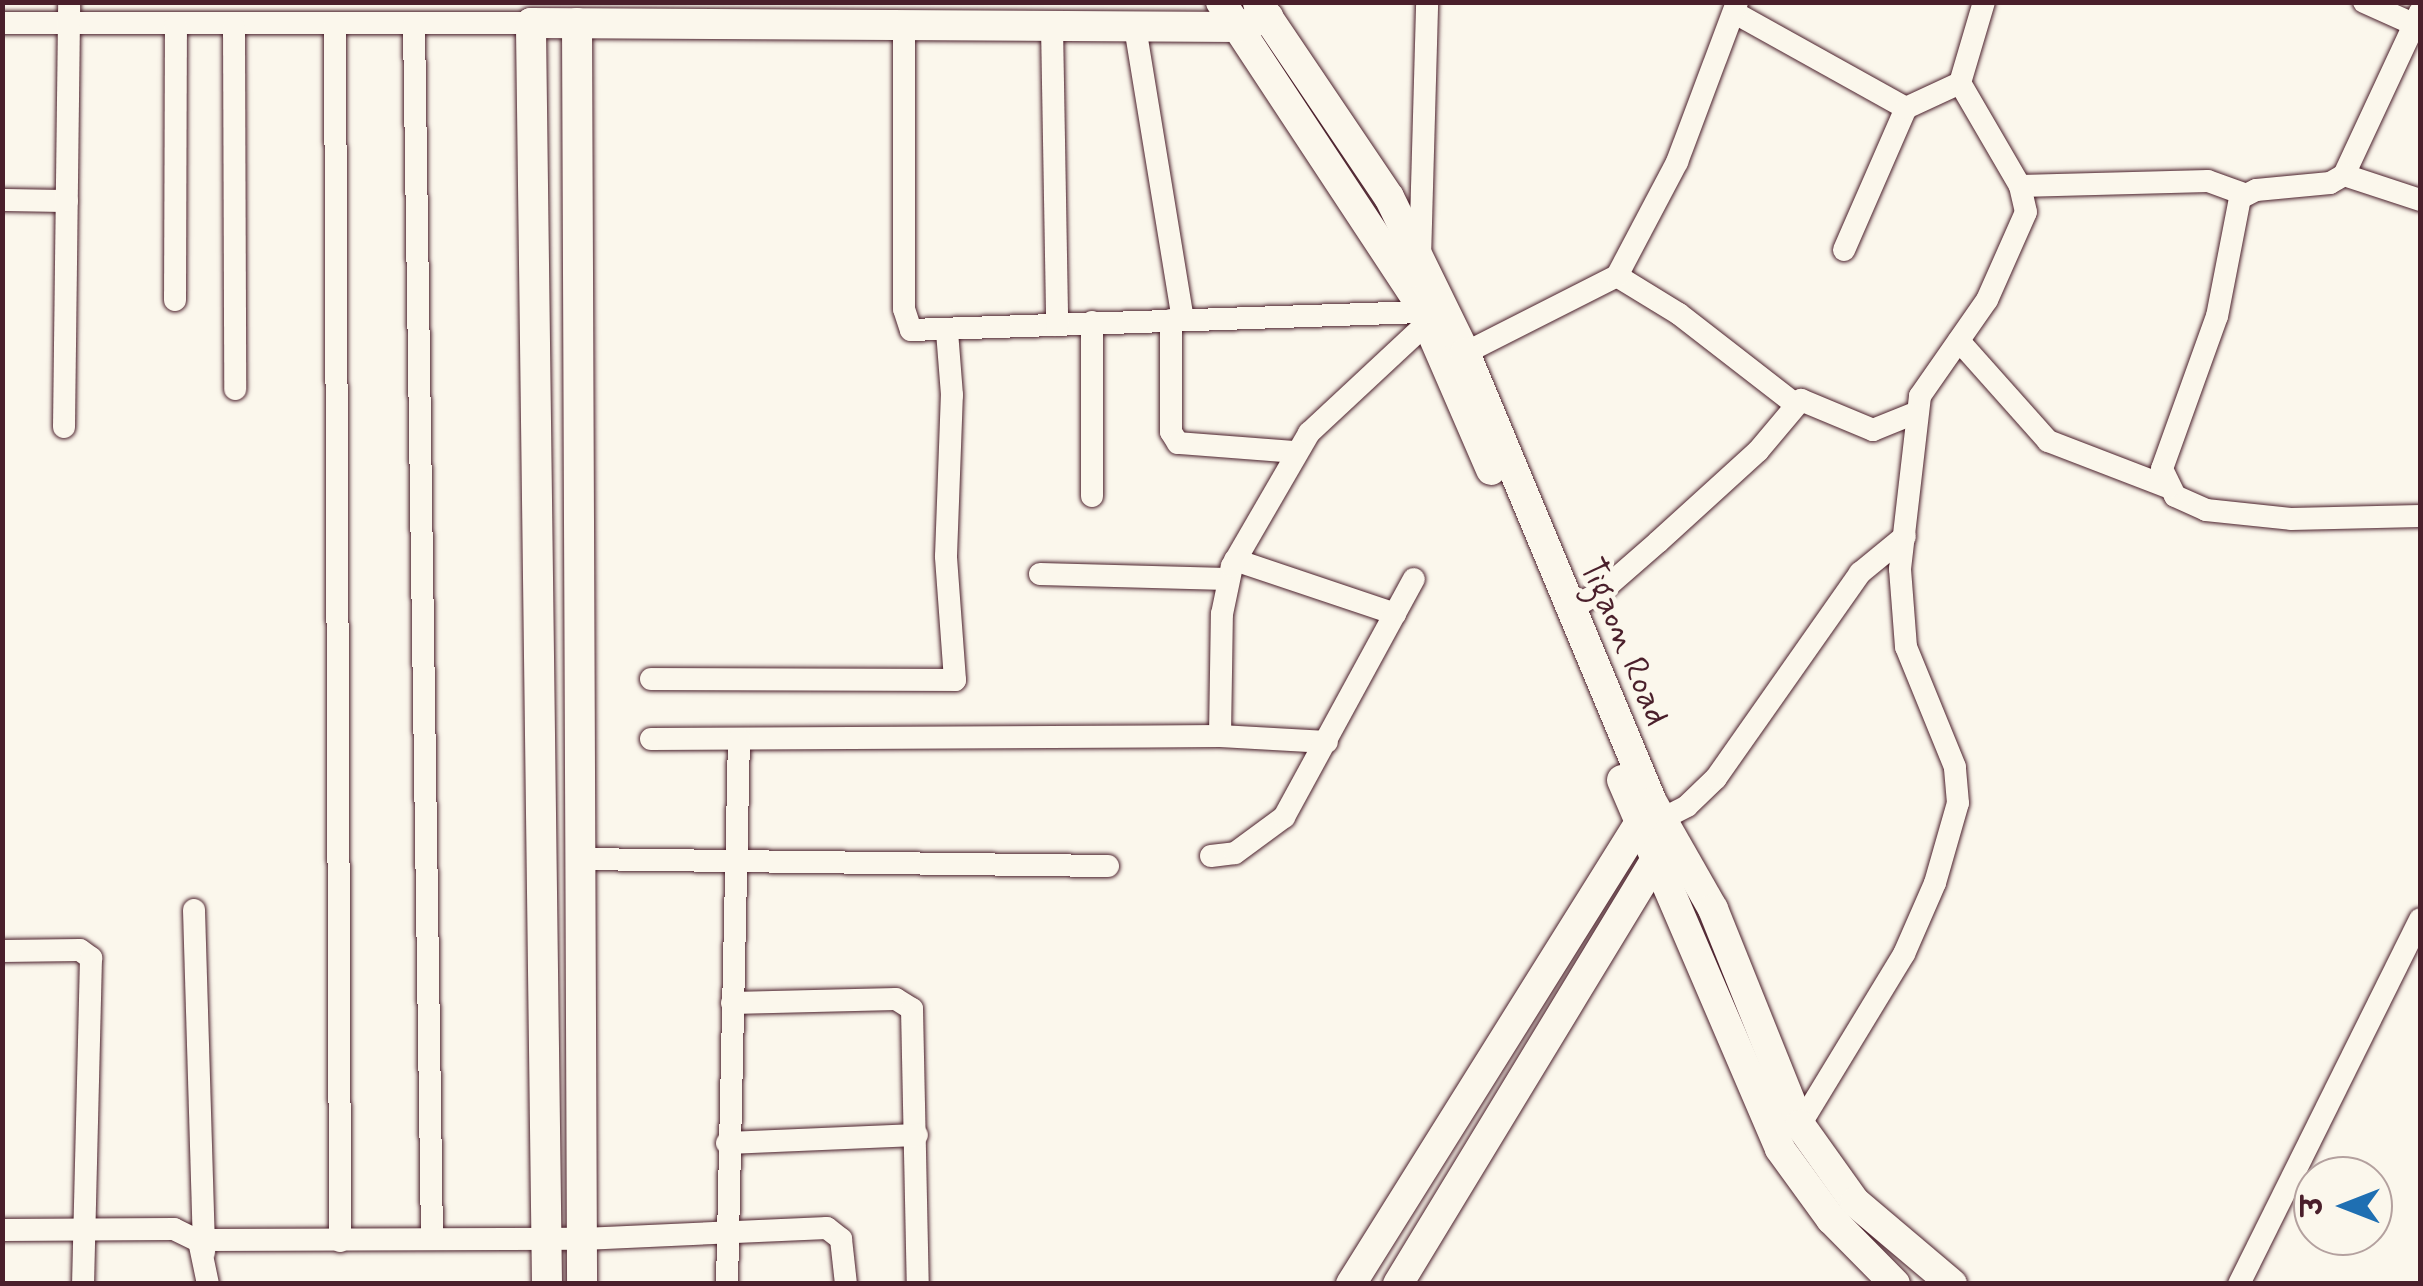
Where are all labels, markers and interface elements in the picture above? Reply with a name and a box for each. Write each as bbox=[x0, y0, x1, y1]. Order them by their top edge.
street label: Tigaon Road bbox=[1570, 552, 1678, 732]
north arrow bbox=[2293, 1156, 2393, 1256]
text: उ bbox=[2296, 1197, 2333, 1215]

